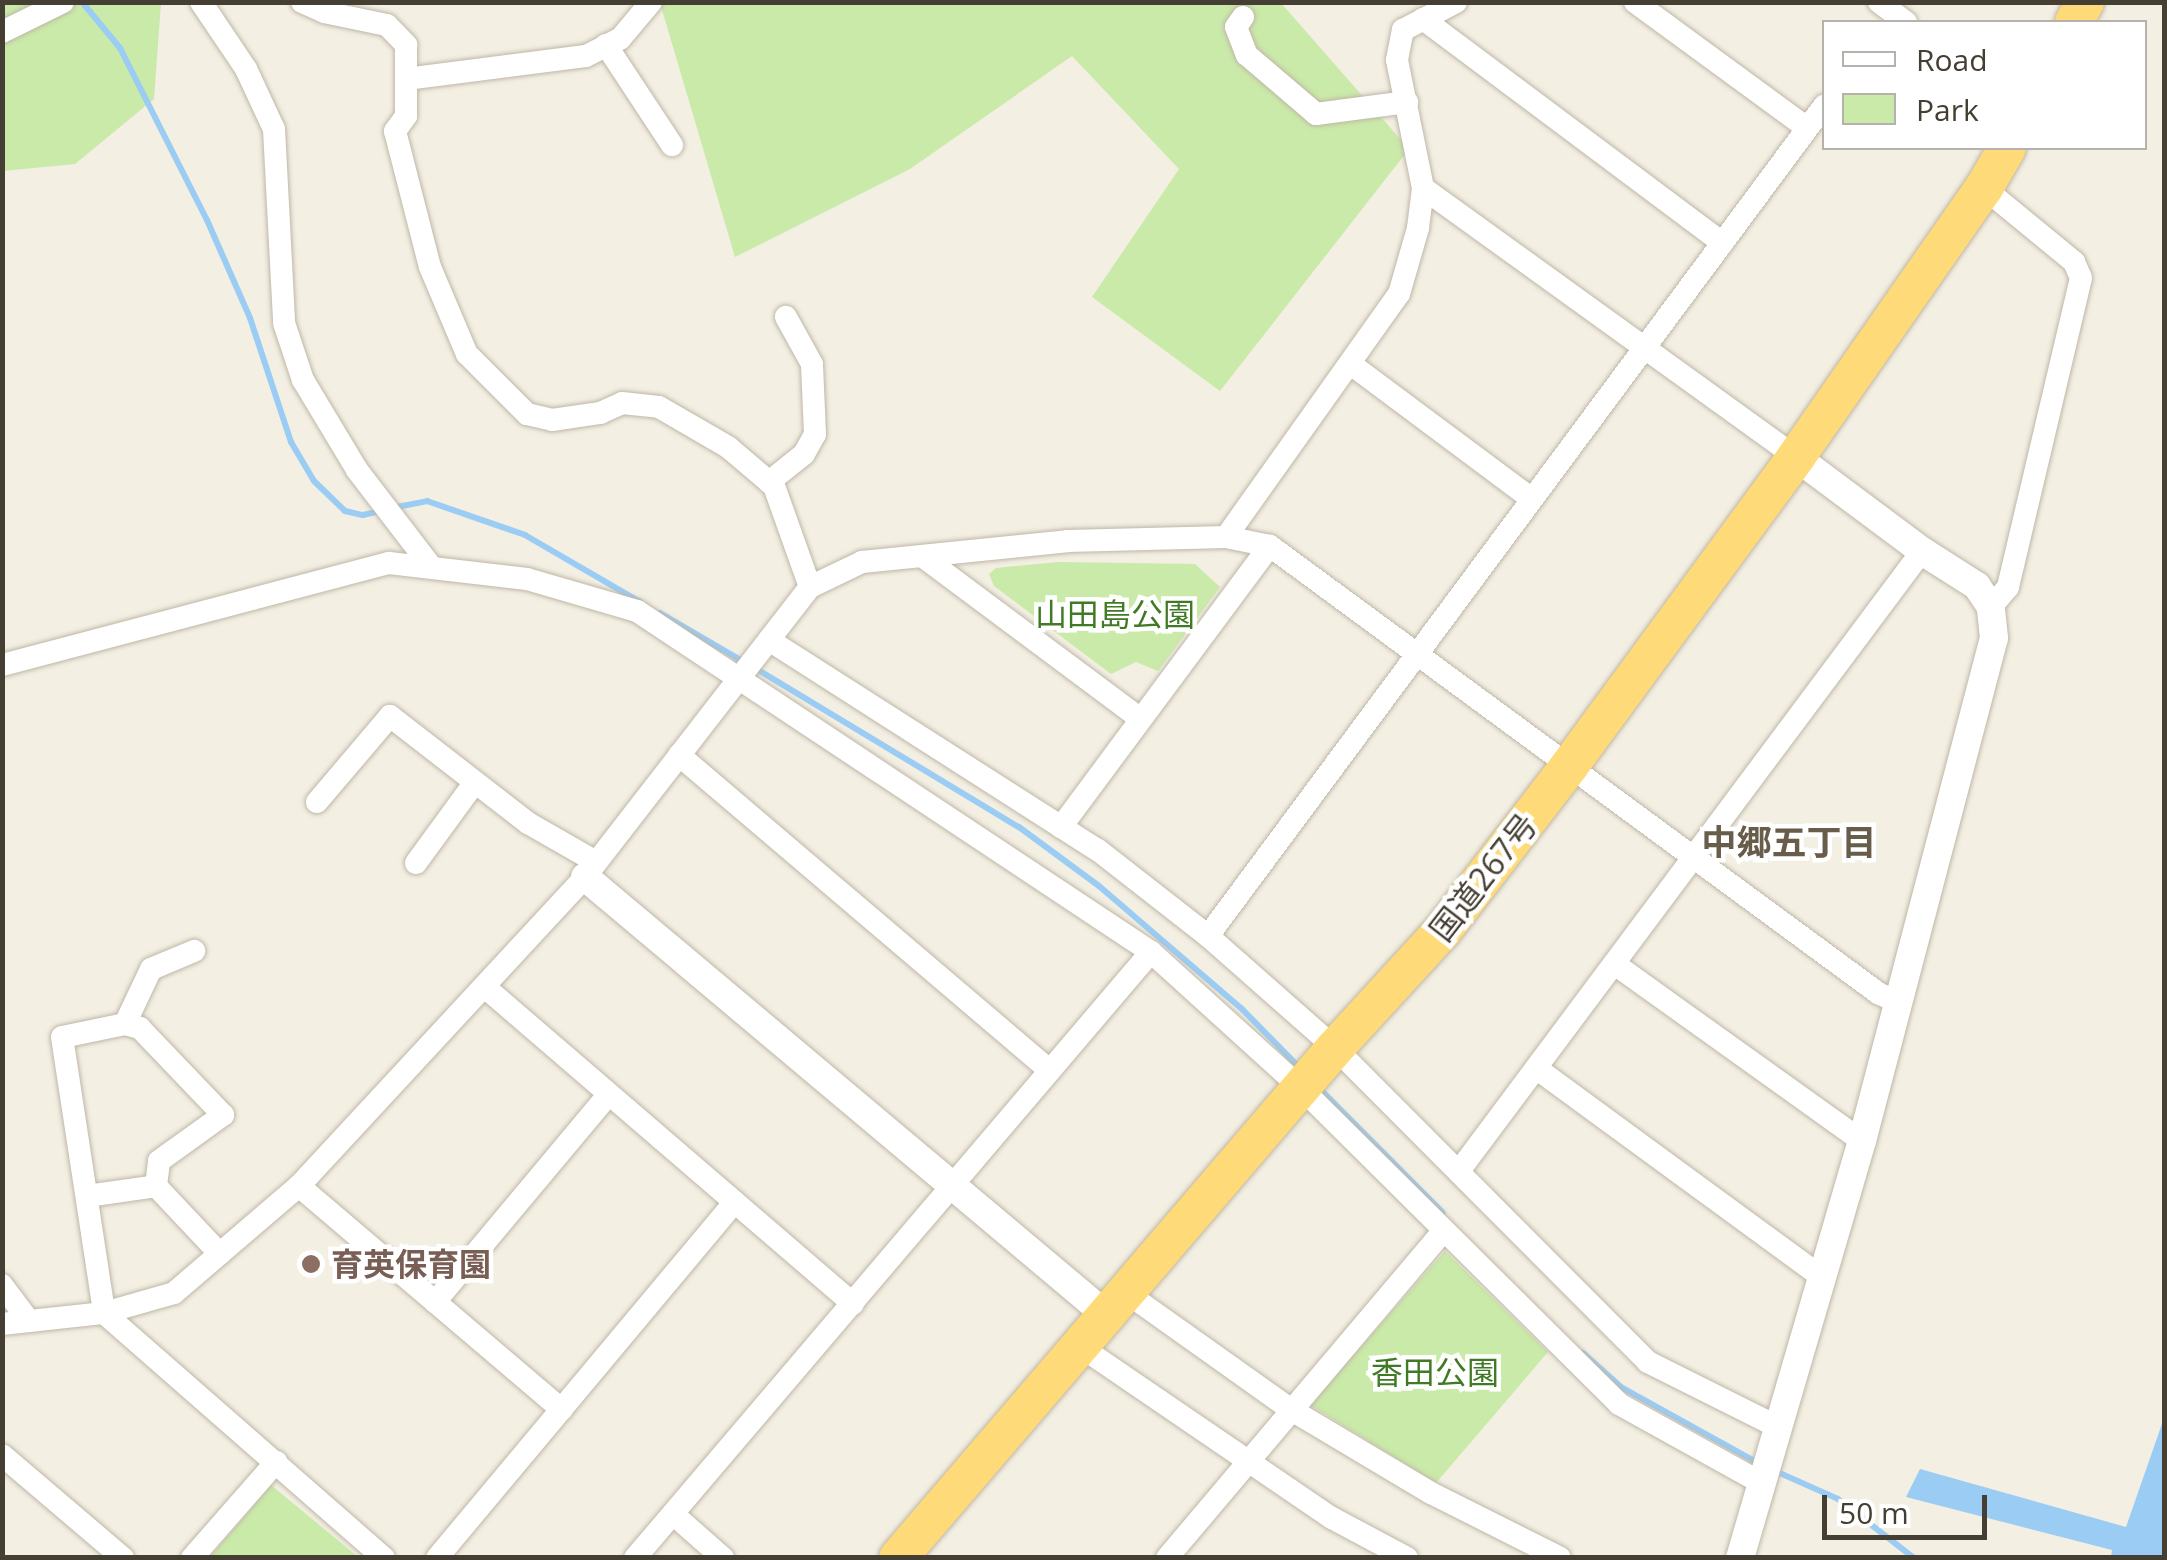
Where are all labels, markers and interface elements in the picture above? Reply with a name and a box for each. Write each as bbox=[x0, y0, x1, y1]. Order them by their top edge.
legend bbox=[1822, 20, 2147, 150]
text: Road bbox=[1916, 39, 1988, 80]
text: Park bbox=[1916, 89, 1979, 130]
park label: 山田島公園 bbox=[1035, 595, 1195, 633]
street label: 国道267号 bbox=[1421, 806, 1545, 948]
district label: 中郷五丁目 bbox=[1702, 821, 1876, 863]
place label: 育英保育園 bbox=[331, 1245, 491, 1283]
marker: 育英保育園 bbox=[300, 1253, 322, 1275]
park label: 香田公園 bbox=[1371, 1353, 1499, 1391]
scale bar bbox=[1827, 1475, 1992, 1537]
text: 50 m bbox=[1839, 1492, 1909, 1533]

